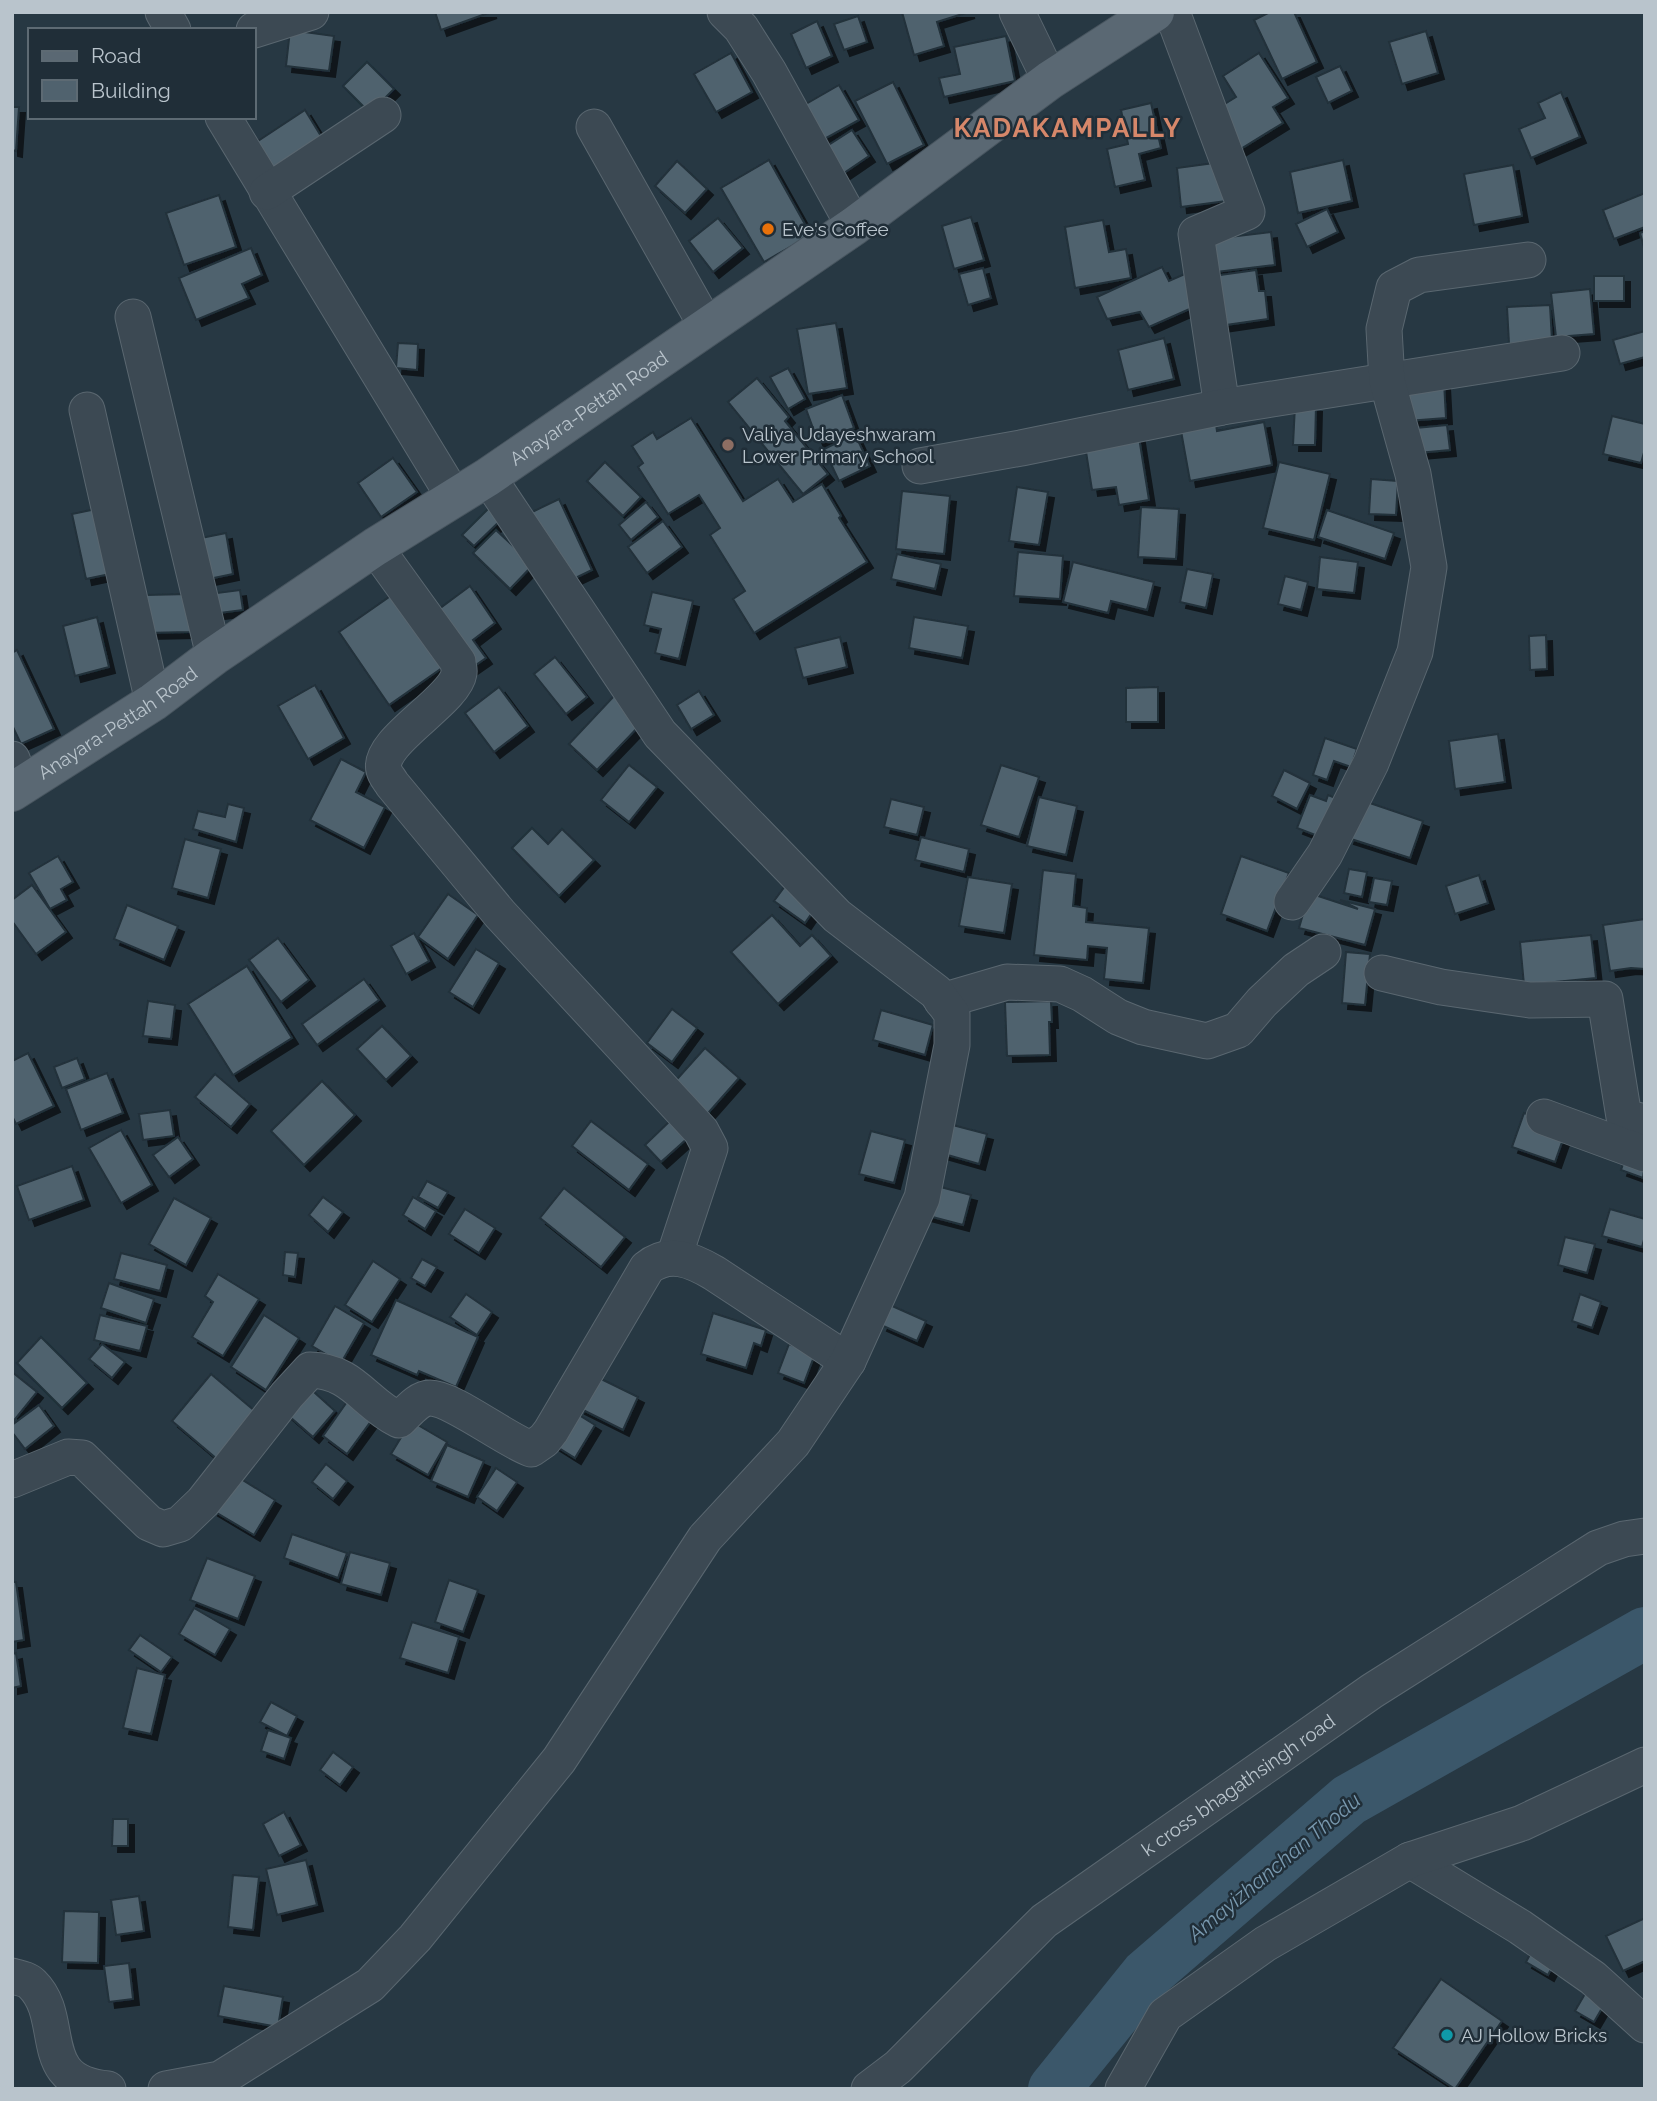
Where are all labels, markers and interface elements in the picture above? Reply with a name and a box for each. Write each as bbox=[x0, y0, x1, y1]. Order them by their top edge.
legend bbox=[28, 28, 256, 119]
text: Road bbox=[91, 43, 141, 68]
text: Building bbox=[91, 78, 171, 103]
district label: KADAKAMPALLY bbox=[954, 113, 1182, 143]
place label: Eve's Coffee bbox=[782, 218, 889, 240]
marker: Eve's Coffee bbox=[760, 221, 776, 237]
street label: Anayara-Pettah Road bbox=[505, 346, 672, 470]
place label: Valiya Udayeshwaram Lower Primary School bbox=[742, 423, 936, 467]
marker: Valiya Udayeshwaram Lower Primary School bbox=[720, 437, 736, 453]
street label: Anayara-Pettah Road bbox=[34, 662, 201, 784]
street label: k cross bhagathsingh road bbox=[1137, 1710, 1339, 1860]
water label: Amayizhanchan Thodu bbox=[1182, 1788, 1365, 1947]
place label: AJ Hollow Bricks bbox=[1461, 2024, 1607, 2046]
marker: AJ Hollow Bricks bbox=[1439, 2027, 1455, 2043]

